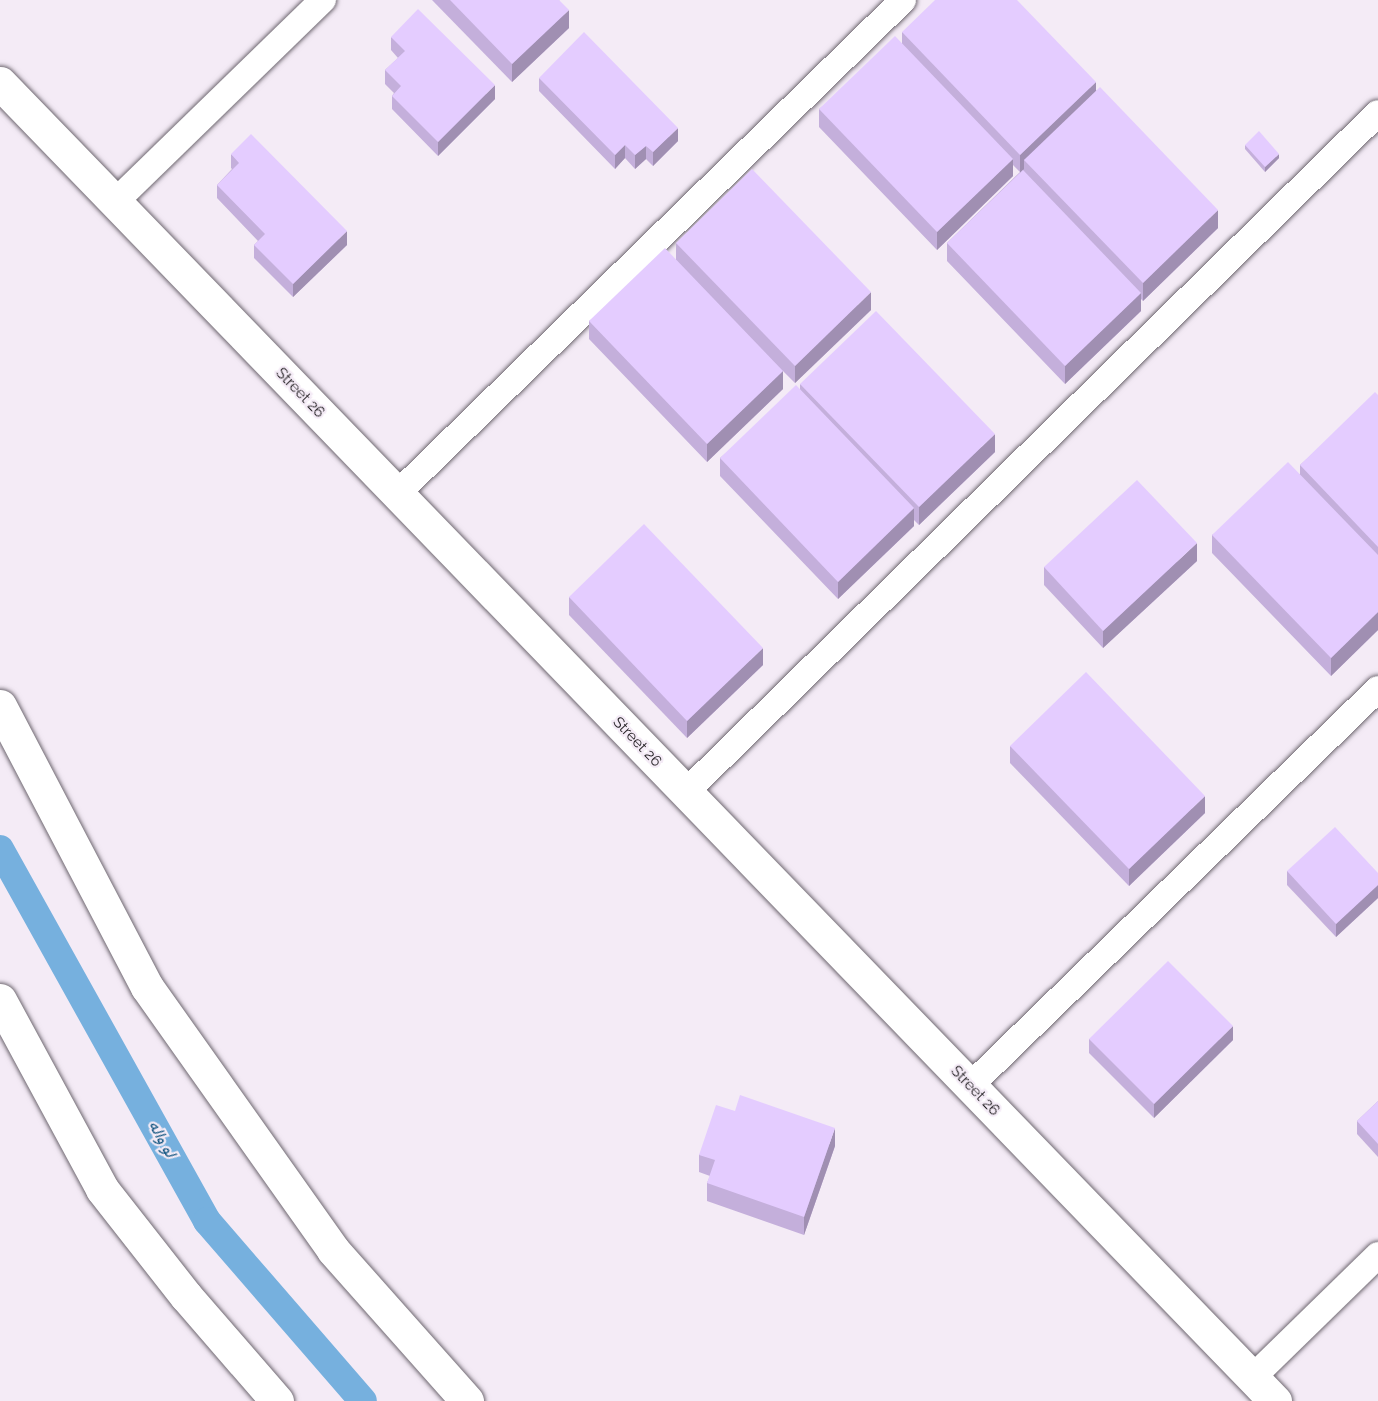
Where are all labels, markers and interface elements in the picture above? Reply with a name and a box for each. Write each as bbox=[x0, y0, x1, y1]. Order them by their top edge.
street label: Street 26 bbox=[272, 364, 328, 422]
street label: Street 26 bbox=[609, 713, 665, 771]
street label: Street 26 bbox=[947, 1062, 1003, 1120]
water label: لو واله bbox=[144, 1117, 180, 1161]

